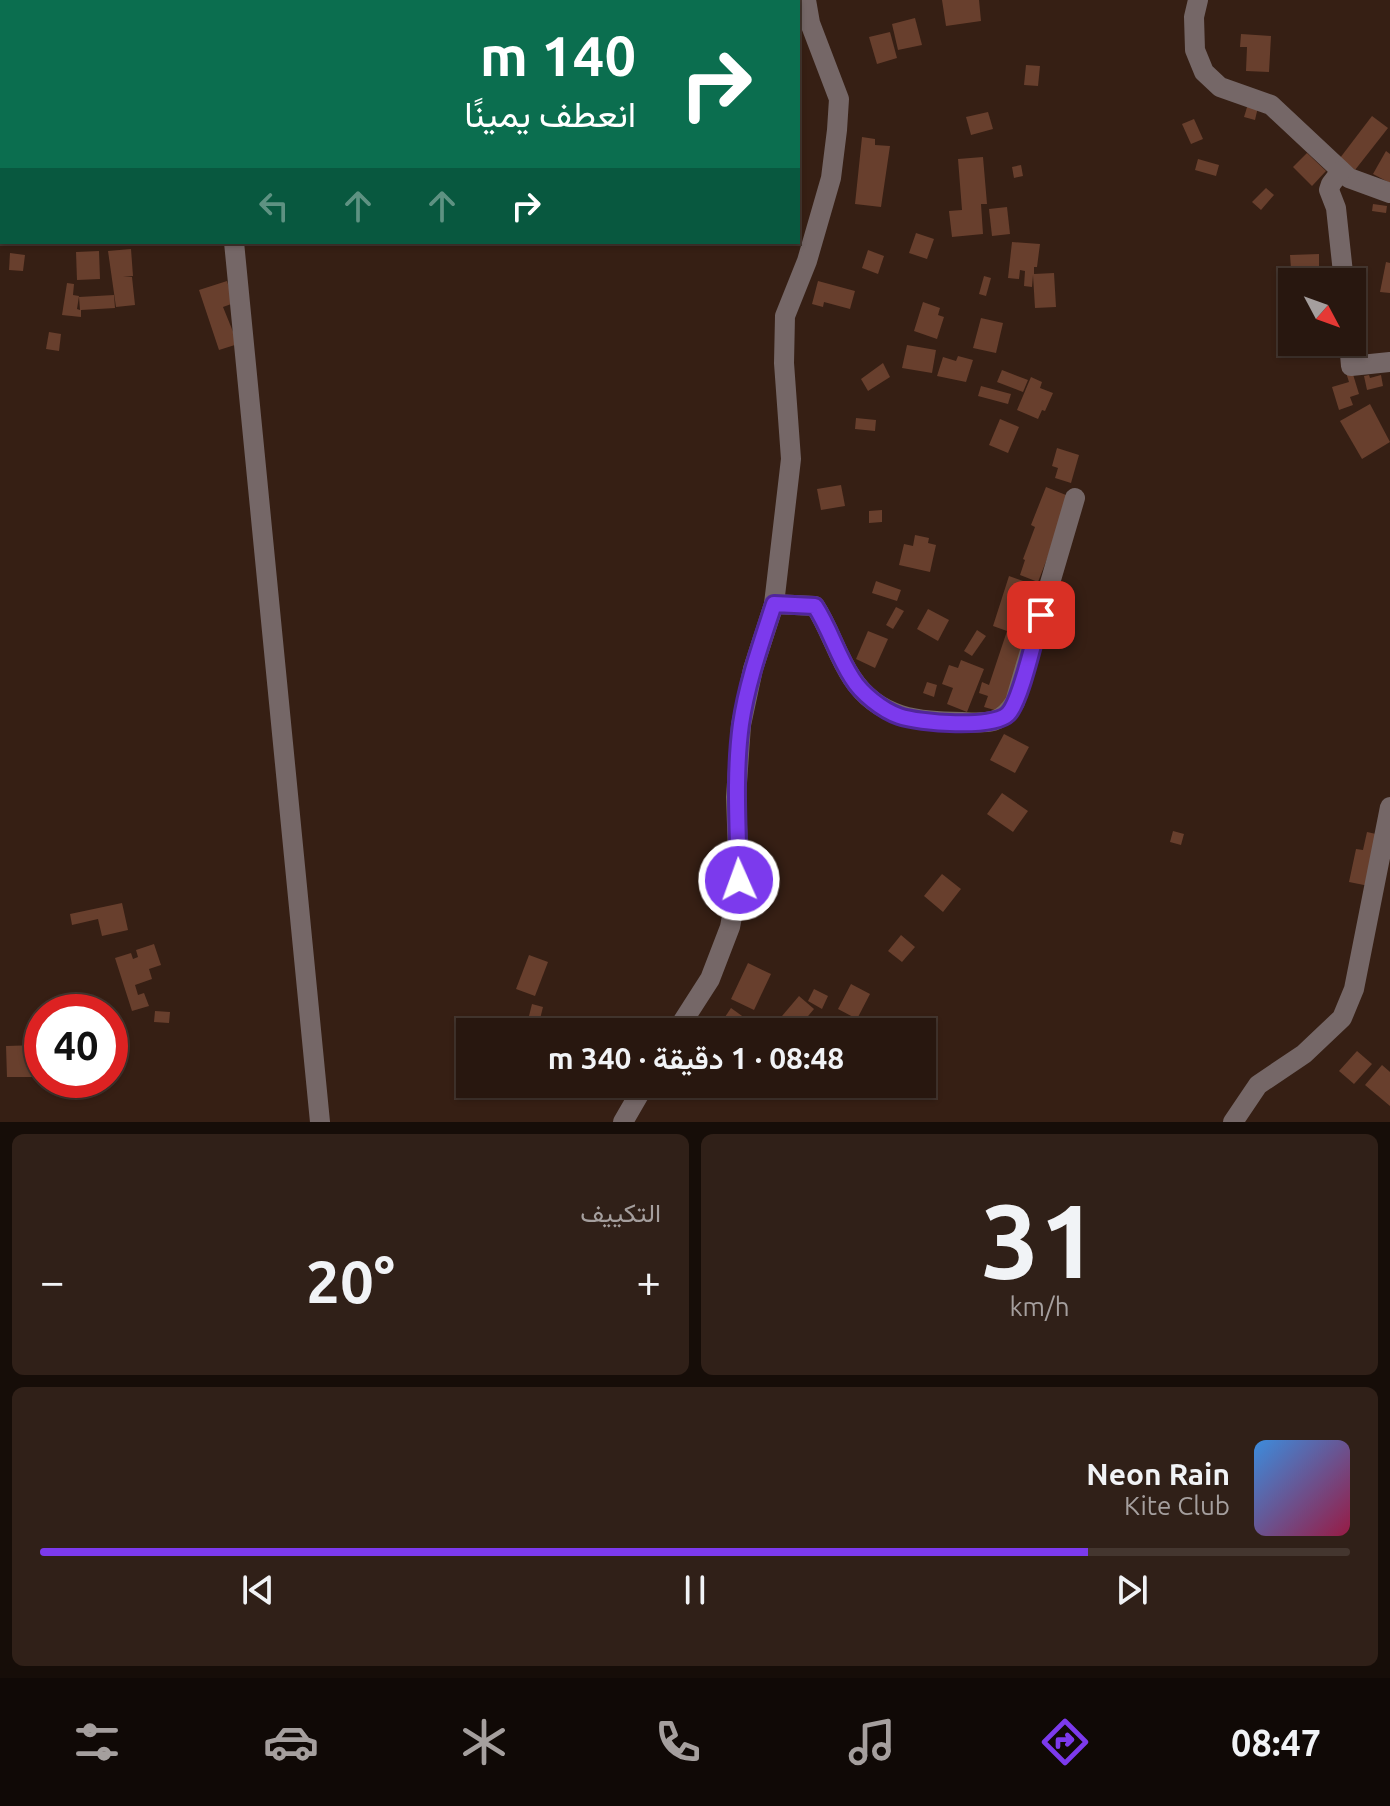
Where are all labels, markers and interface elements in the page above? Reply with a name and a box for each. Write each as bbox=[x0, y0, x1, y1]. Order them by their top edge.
text: 140 m bbox=[480, 24, 636, 87]
icon: right bbox=[664, 32, 768, 136]
text: انعطف يمينًا bbox=[464, 93, 636, 134]
icon: left bbox=[252, 184, 296, 228]
icon: ahead bbox=[336, 184, 380, 228]
icon: ahead bbox=[420, 184, 464, 228]
icon: right bbox=[504, 184, 548, 228]
north arrow bbox=[1278, 268, 1366, 356]
map controls bbox=[1278, 268, 1366, 356]
pin bbox=[1007, 581, 1075, 649]
icon: arrive bbox=[1019, 593, 1063, 637]
position arrow bbox=[697, 838, 781, 922]
speed limit sign: 40 bbox=[24, 994, 128, 1098]
text: 08:48 · 1 دقيقة · 340 m bbox=[548, 1041, 844, 1075]
text: 31 bbox=[981, 1181, 1098, 1298]
text: التكييف bbox=[580, 1198, 661, 1227]
text: 20° bbox=[306, 1247, 395, 1314]
text: − bbox=[40, 1256, 65, 1305]
text: + bbox=[636, 1256, 661, 1305]
text: km/h bbox=[1009, 1292, 1070, 1321]
text: Neon Rain bbox=[1086, 1457, 1230, 1491]
text: Kite Club bbox=[1124, 1491, 1230, 1520]
icon: previous bbox=[236, 1568, 280, 1612]
icon: pause bbox=[673, 1568, 717, 1612]
icon: next bbox=[1110, 1568, 1154, 1612]
icon: filters bbox=[69, 1714, 125, 1770]
icon: car bbox=[263, 1714, 319, 1770]
icon: climate bbox=[456, 1714, 512, 1770]
icon: phone bbox=[650, 1714, 706, 1770]
icon: music bbox=[844, 1714, 900, 1770]
icon: directions bbox=[1037, 1714, 1093, 1770]
text: 08:47 bbox=[1231, 1722, 1321, 1763]

